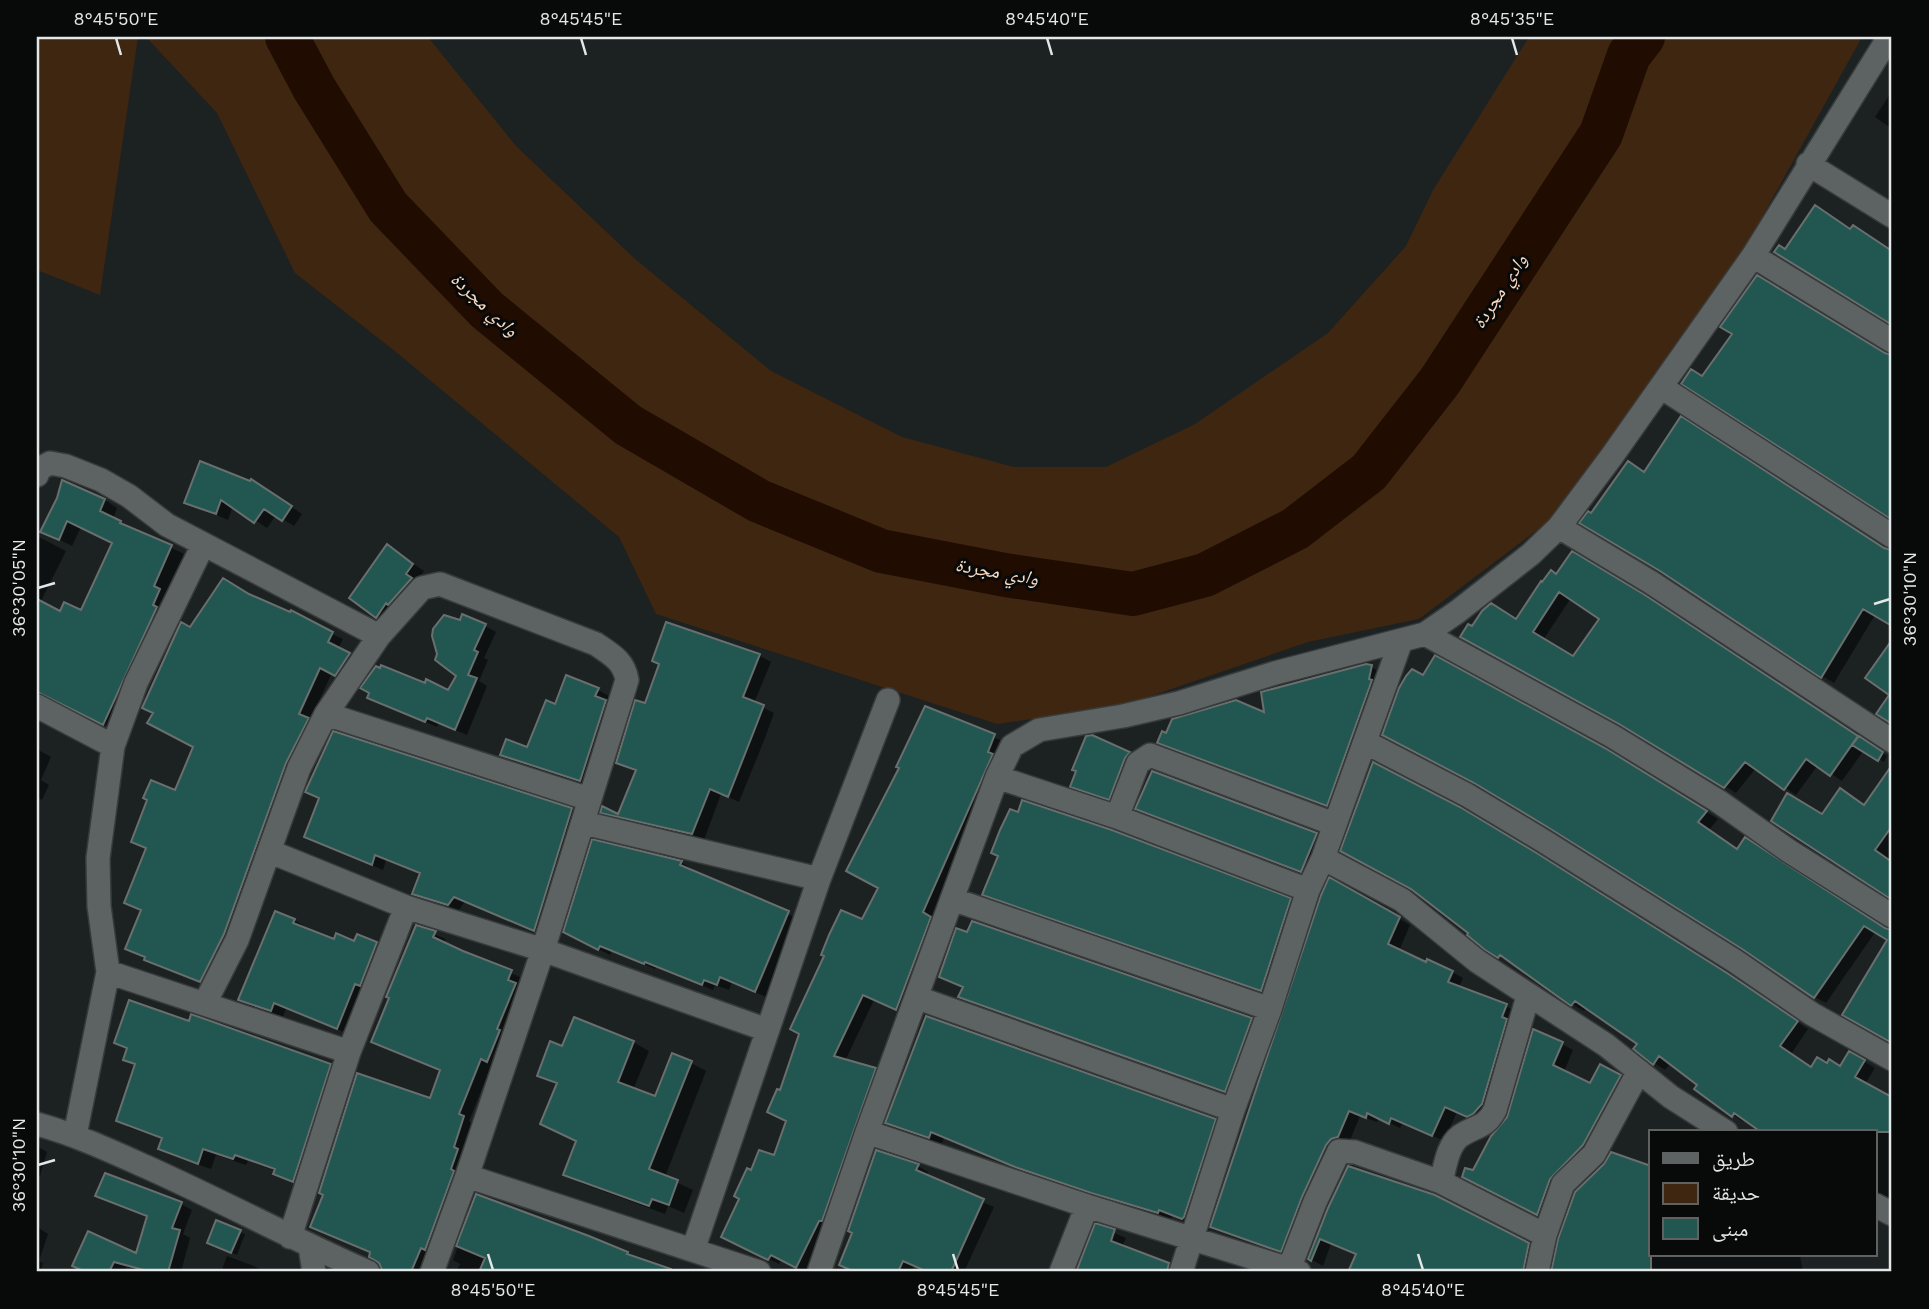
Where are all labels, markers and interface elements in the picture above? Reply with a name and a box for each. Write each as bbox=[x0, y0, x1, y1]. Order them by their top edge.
text: 8°45'50"E bbox=[73, 8, 159, 29]
text: 8°45'45"E bbox=[539, 8, 623, 29]
text: 8°45'40"E bbox=[1005, 8, 1089, 29]
text: 8°45'35"E bbox=[1470, 8, 1554, 29]
water label: وادي مجردة bbox=[1467, 250, 1535, 335]
water label: وادي مجردة bbox=[443, 267, 523, 344]
text: 36°30'05"N bbox=[8, 539, 29, 637]
text: 36°30'10"N bbox=[1899, 552, 1920, 646]
water label: وادي مجردة bbox=[953, 553, 1040, 594]
text: 36°30'10"N bbox=[8, 1118, 29, 1212]
legend bbox=[1649, 1130, 1876, 1256]
text: طريق bbox=[1712, 1146, 1755, 1172]
text: حديقة bbox=[1712, 1180, 1760, 1205]
text: مبنى bbox=[1712, 1216, 1748, 1242]
text: 8°45'50"E bbox=[450, 1279, 536, 1300]
text: 8°45'45"E bbox=[916, 1279, 1000, 1300]
text: 8°45'40"E bbox=[1381, 1279, 1465, 1300]

